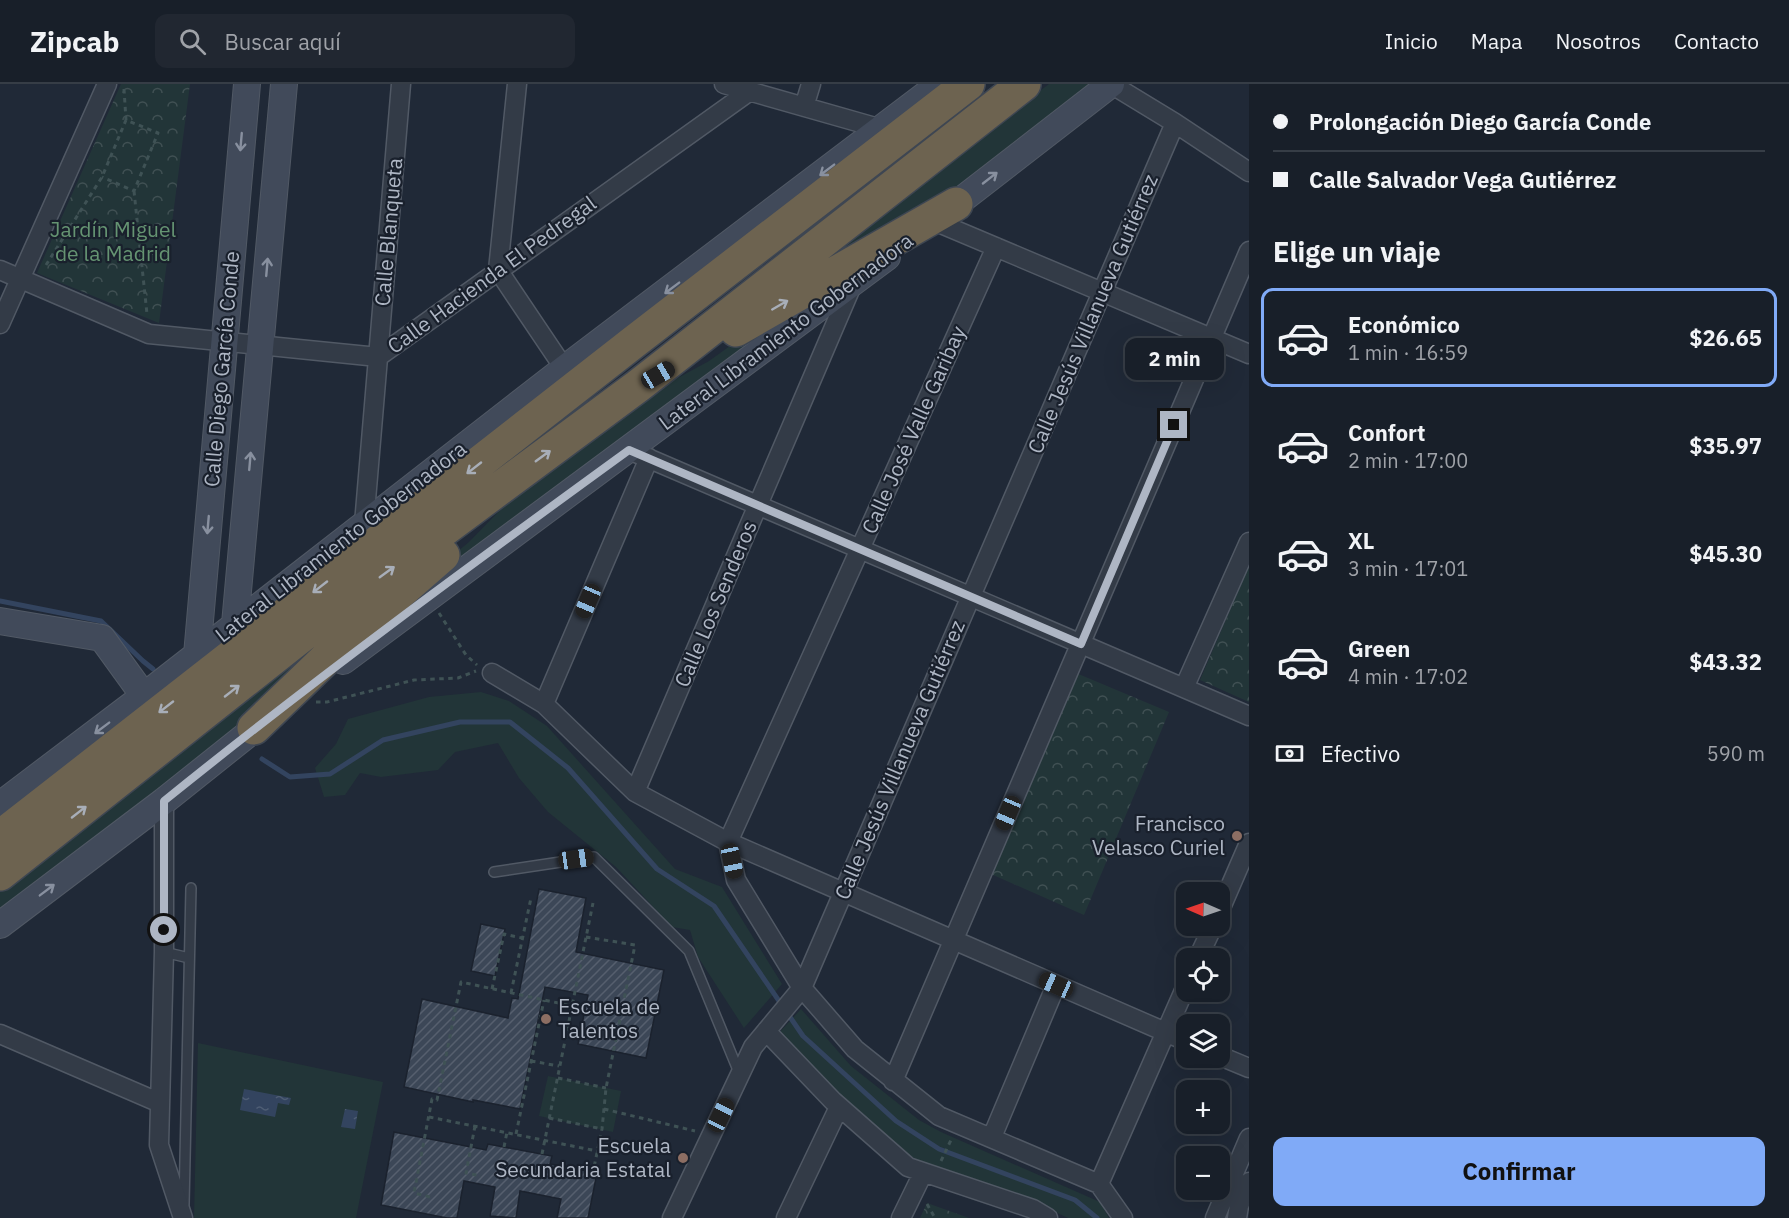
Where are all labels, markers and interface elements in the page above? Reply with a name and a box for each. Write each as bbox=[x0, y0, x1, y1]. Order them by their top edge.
search box bbox=[155, 14, 575, 68]
text: Zipcab bbox=[30, 23, 119, 60]
icon: search bbox=[176, 25, 209, 58]
text: Buscar aquí bbox=[224, 27, 341, 56]
text: Inicio bbox=[1385, 27, 1438, 55]
text: Mapa bbox=[1471, 27, 1523, 55]
text: Nosotros bbox=[1556, 27, 1641, 55]
text: Contacto bbox=[1674, 27, 1759, 55]
text: Prolongación Diego García Conde bbox=[1309, 107, 1651, 136]
one-way arrow bbox=[236, 132, 247, 152]
street label: Calle Blanqueta bbox=[368, 157, 408, 307]
one-way arrow bbox=[820, 164, 836, 177]
text: Calle Salvador Vega Gutiérrez bbox=[1309, 165, 1616, 194]
street label: Calle Jesús Villanueva Gutiérrez bbox=[1020, 169, 1164, 458]
one-way arrow bbox=[982, 171, 998, 184]
street label: Calle Hacienda El Pedregal bbox=[381, 189, 602, 360]
park label: Jardín Miguel de la Madrid bbox=[50, 215, 176, 267]
street label: Lateral Libramiento Gobernadora bbox=[653, 226, 918, 436]
text: Elige un viaje bbox=[1273, 234, 1441, 269]
street label: Calle Diego García Conde bbox=[197, 250, 245, 488]
one-way arrow bbox=[262, 258, 273, 278]
one-way arrow bbox=[664, 282, 680, 294]
one-way arrow bbox=[771, 299, 788, 311]
text: Económico bbox=[1348, 310, 1460, 339]
icon: car bbox=[1276, 311, 1330, 365]
street label: Calle José Valle Garibay bbox=[855, 321, 972, 538]
text: $26.65 bbox=[1689, 323, 1762, 352]
callout: 2 min bbox=[1124, 338, 1224, 380]
text: 1 min · 16:59 bbox=[1348, 339, 1468, 366]
text: 2 min bbox=[1148, 345, 1201, 372]
car bbox=[638, 358, 678, 392]
route end bbox=[1160, 411, 1187, 438]
text: Confort bbox=[1348, 418, 1426, 447]
icon: car bbox=[1276, 419, 1330, 473]
text: $35.97 bbox=[1689, 431, 1762, 460]
street label: Lateral Libramiento Gobernadora bbox=[209, 434, 472, 648]
text: 2 min · 17:00 bbox=[1348, 447, 1468, 474]
one-way arrow bbox=[535, 449, 551, 462]
one-way arrow bbox=[245, 452, 256, 472]
one-way arrow bbox=[466, 461, 482, 474]
one-way arrow bbox=[202, 514, 213, 534]
street label: Calle Los Senderos bbox=[667, 516, 763, 691]
text: XL bbox=[1348, 526, 1374, 555]
icon: car bbox=[1276, 527, 1330, 581]
text: $45.30 bbox=[1689, 539, 1762, 568]
text: 3 min · 17:01 bbox=[1348, 555, 1468, 582]
one-way arrow bbox=[378, 566, 394, 578]
one-way arrow bbox=[312, 581, 328, 594]
car bbox=[573, 581, 603, 621]
street label: Calle Jesús Villanueva Gutiérrez bbox=[827, 615, 971, 904]
text: Green bbox=[1348, 634, 1410, 663]
icon: car bbox=[1276, 635, 1330, 689]
text: $43.32 bbox=[1689, 647, 1762, 676]
text: 4 min · 17:02 bbox=[1348, 663, 1468, 690]
one-way arrow bbox=[224, 684, 240, 697]
one-way arrow bbox=[159, 701, 175, 714]
one-way arrow bbox=[94, 721, 110, 734]
icon: cash bbox=[1273, 737, 1306, 770]
text: Efectivo bbox=[1321, 739, 1400, 768]
text: 590 m bbox=[1707, 740, 1765, 767]
car bbox=[993, 793, 1023, 833]
one-way arrow bbox=[71, 805, 87, 818]
place label: Francisco Velasco Curiel bbox=[1092, 809, 1225, 861]
marker: Francisco Velasco Curiel bbox=[1230, 829, 1244, 843]
car bbox=[719, 842, 745, 880]
car bbox=[557, 848, 595, 870]
north arrow bbox=[1176, 882, 1230, 936]
map controls bbox=[1176, 882, 1230, 1200]
one-way arrow bbox=[39, 884, 55, 896]
route start bbox=[150, 916, 177, 943]
button: locate bbox=[1176, 948, 1230, 1002]
car bbox=[1036, 969, 1076, 1001]
place label: Escuela de Talentos bbox=[558, 992, 660, 1044]
marker: Escuela de Talentos bbox=[539, 1012, 553, 1026]
button: layers bbox=[1176, 1014, 1230, 1068]
button: + bbox=[1176, 1080, 1230, 1134]
car bbox=[705, 1095, 737, 1135]
place label: Escuela Secundaria Estatal bbox=[495, 1131, 671, 1183]
button: Confirmar bbox=[1273, 1137, 1765, 1206]
button: − bbox=[1176, 1146, 1230, 1200]
marker: Escuela Secundaria Estatal bbox=[676, 1151, 690, 1165]

